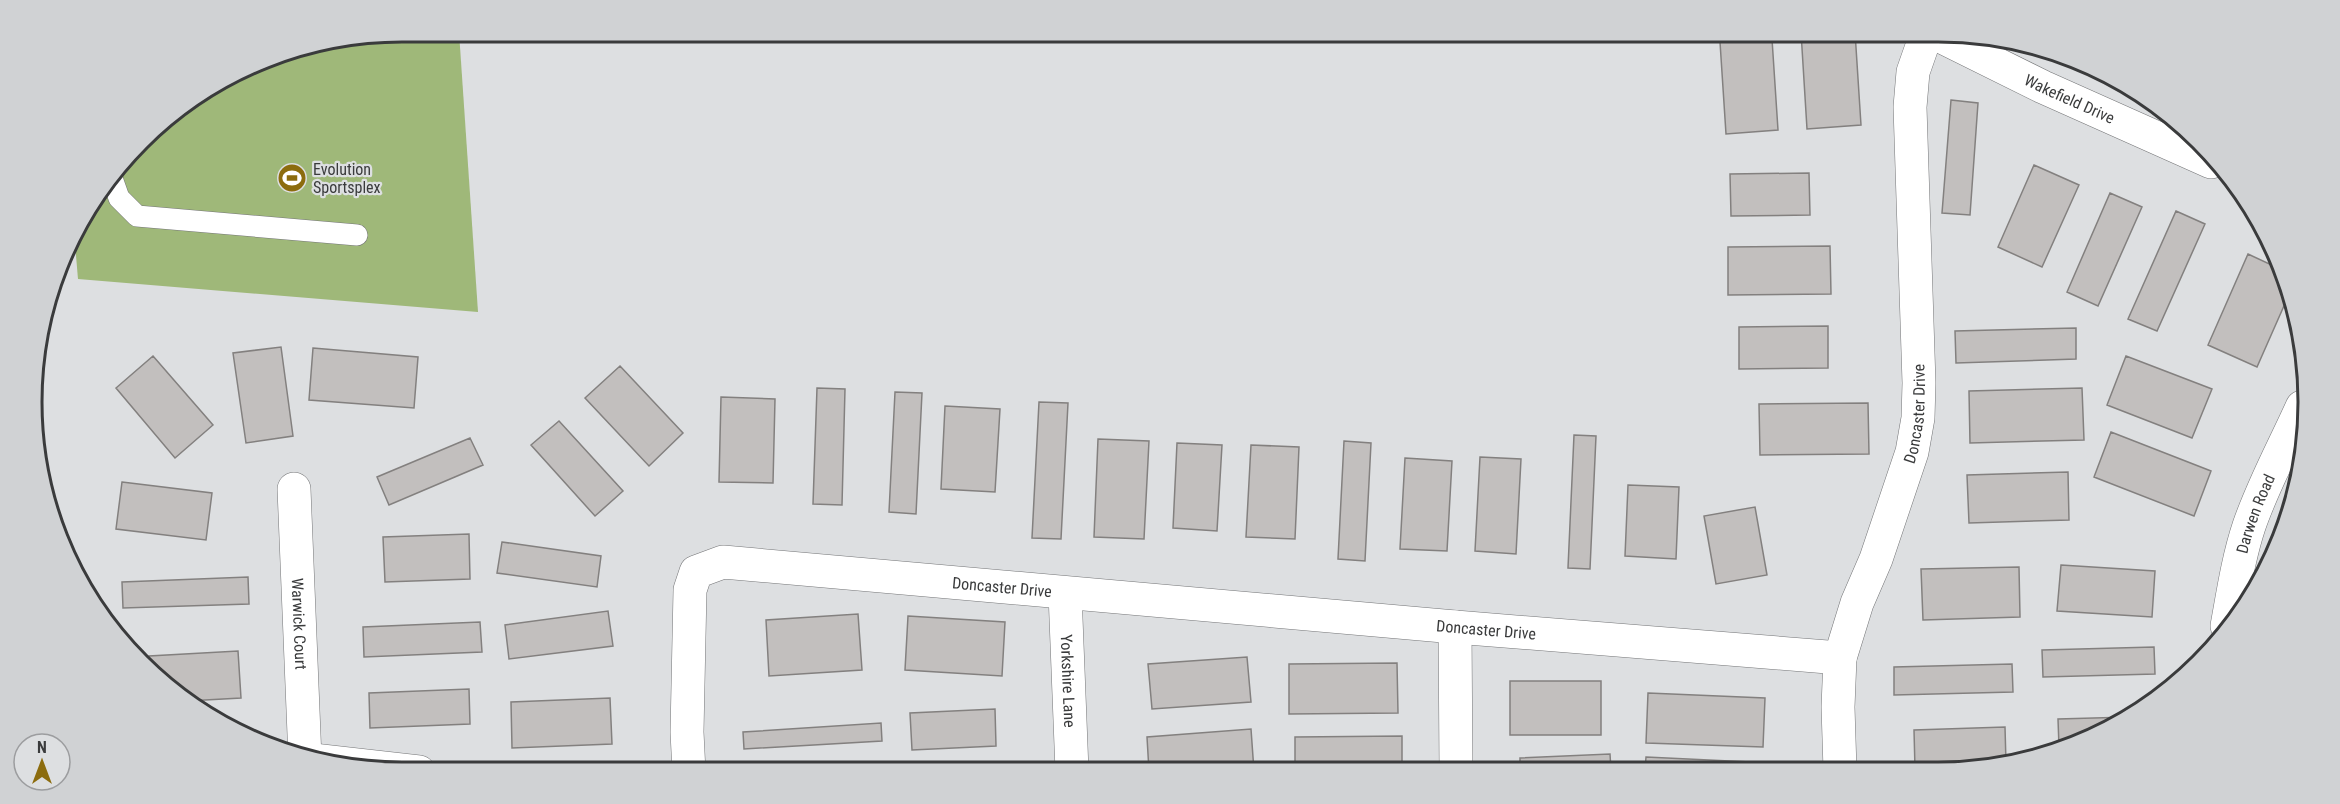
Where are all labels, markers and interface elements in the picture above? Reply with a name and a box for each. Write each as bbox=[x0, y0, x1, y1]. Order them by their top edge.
street label: Wakefield Drive bbox=[2021, 70, 2117, 128]
place label: Evolution Sportsplex bbox=[313, 160, 381, 197]
sports icon: Evolution Sportsplex bbox=[276, 162, 308, 194]
street label: Doncaster Drive bbox=[1900, 364, 1929, 466]
street label: Darwen Road bbox=[2232, 471, 2279, 556]
street label: Doncaster Drive bbox=[951, 573, 1053, 601]
street label: Warwick Court bbox=[288, 578, 310, 670]
street label: Doncaster Drive bbox=[1435, 616, 1537, 643]
street label: Yorkshire Lane bbox=[1057, 634, 1079, 728]
north arrow bbox=[12, 732, 72, 792]
text: N bbox=[37, 738, 47, 757]

